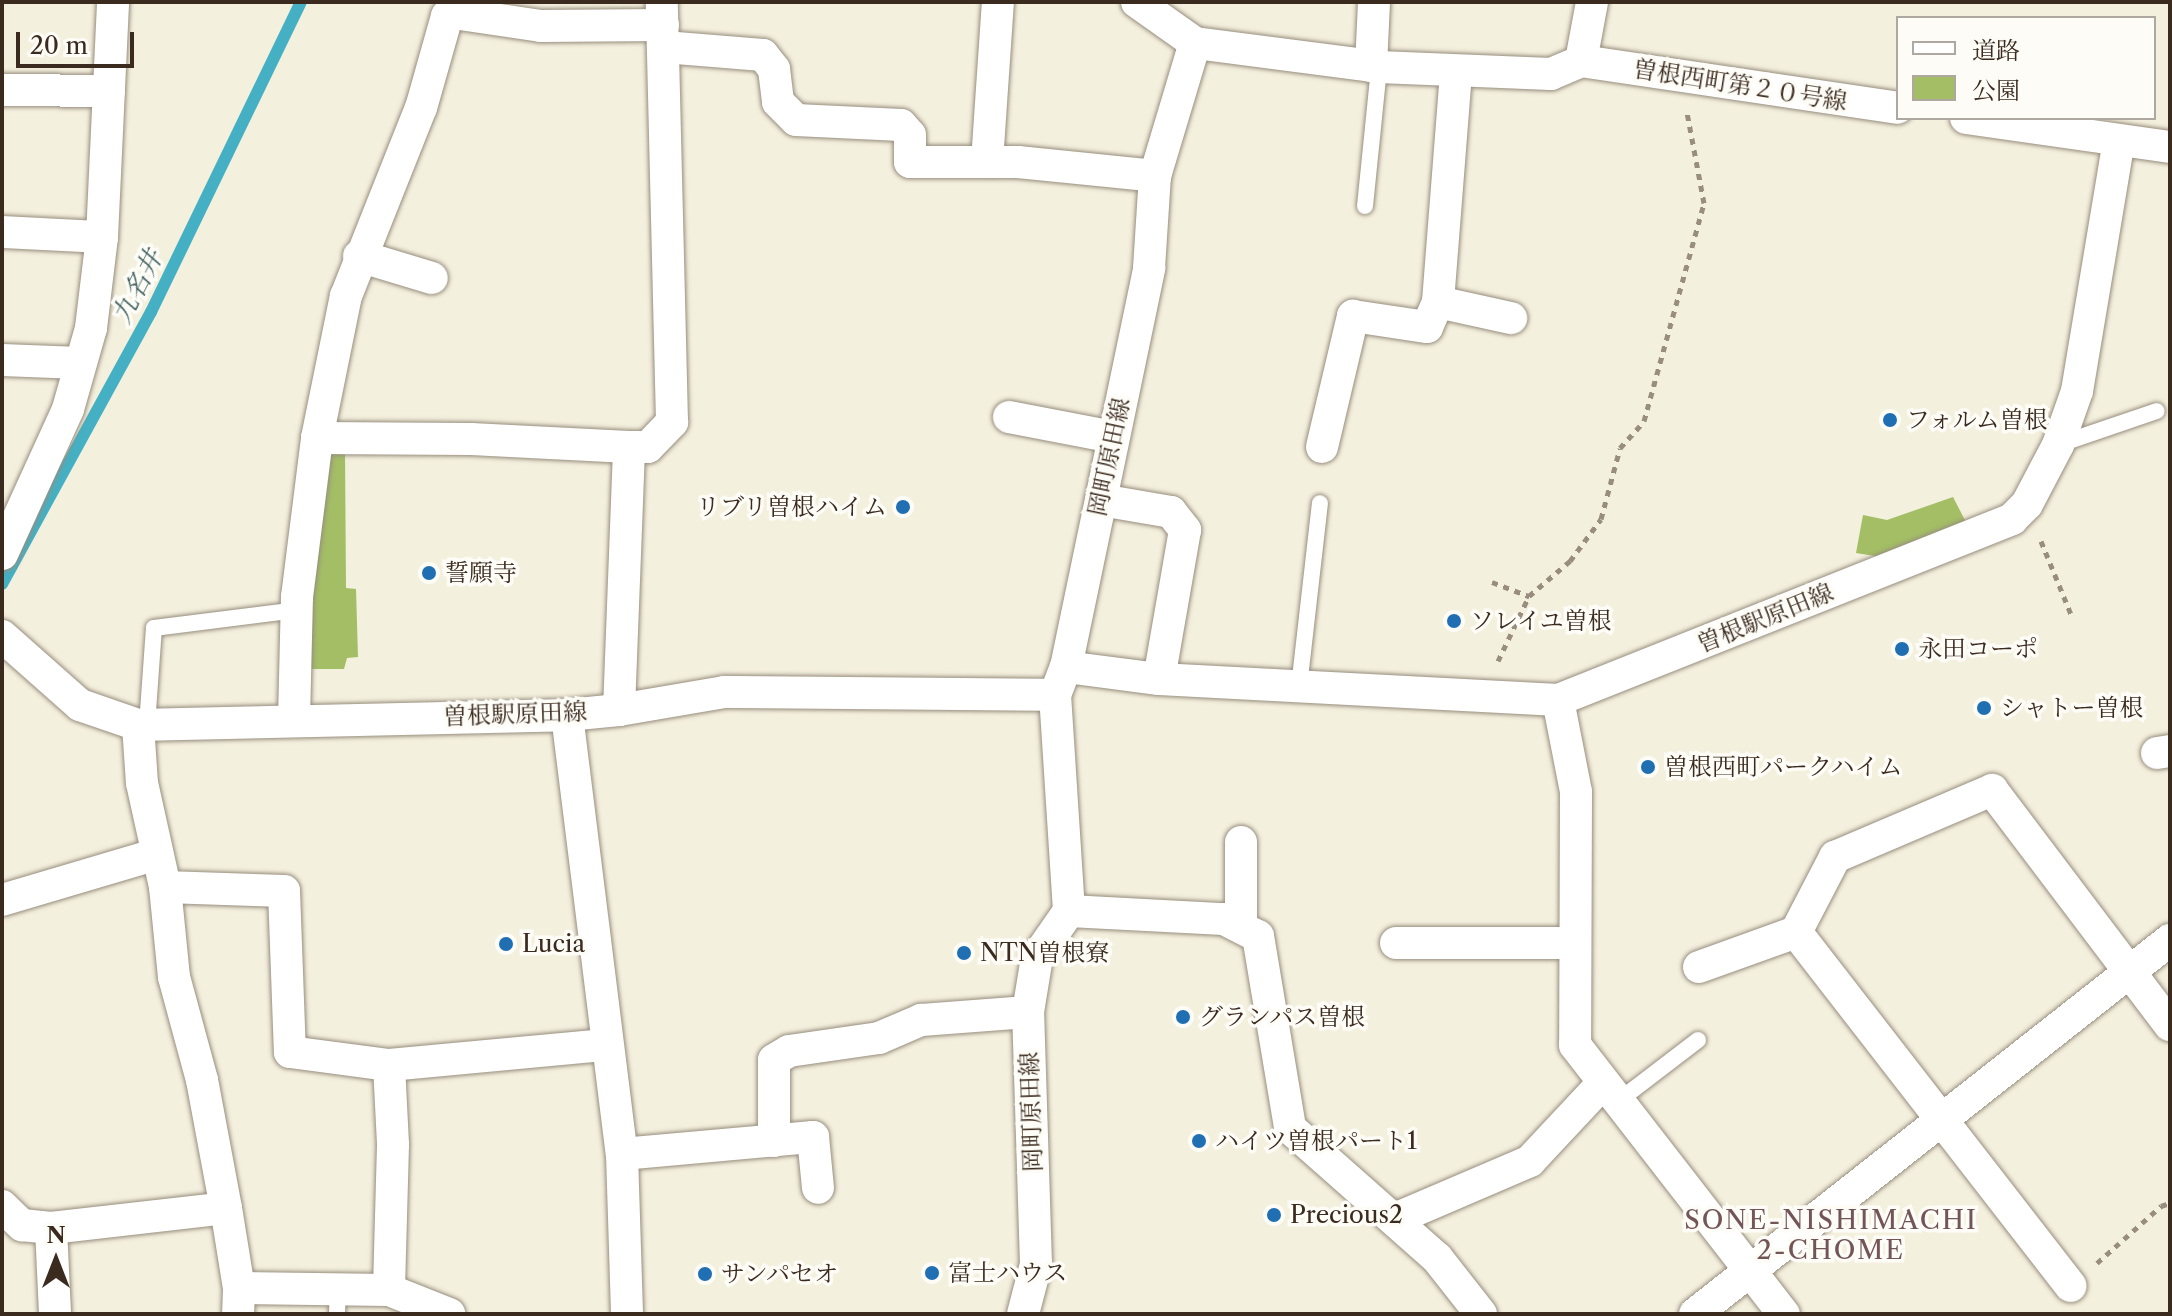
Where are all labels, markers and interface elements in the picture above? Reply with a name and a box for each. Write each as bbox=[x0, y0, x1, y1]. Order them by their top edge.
scale bar bbox=[20, 16, 138, 66]
legend bbox=[1896, 16, 2156, 120]
text: 20 m bbox=[30, 31, 88, 60]
text: 道路 bbox=[1972, 36, 2020, 65]
street label: 曽根西町第２０号線 bbox=[1631, 54, 1849, 116]
text: 公園 bbox=[1972, 76, 2020, 105]
water label: 九名井 bbox=[106, 245, 170, 329]
street label: 岡町原田線 bbox=[1082, 395, 1136, 519]
place label: フォルム曽根 bbox=[1906, 406, 2050, 434]
marker: フォルム曽根 bbox=[1881, 411, 1899, 429]
place label: リブリ曽根ハイム bbox=[695, 493, 887, 521]
marker: リブリ曽根ハイム bbox=[894, 498, 912, 516]
place label: 誓願寺 bbox=[445, 559, 517, 587]
marker: 誓願寺 bbox=[420, 564, 438, 582]
street label: 曽根駅原田線 bbox=[1693, 578, 1837, 658]
place label: ソレイユ曽根 bbox=[1470, 607, 1614, 635]
marker: ソレイユ曽根 bbox=[1445, 612, 1463, 630]
place label: 永田コーポ bbox=[1918, 635, 2038, 663]
marker: 永田コーポ bbox=[1893, 640, 1911, 658]
place label: シャトー曽根 bbox=[2000, 694, 2144, 722]
street label: 曽根駅原田線 bbox=[443, 697, 587, 731]
marker: シャトー曽根 bbox=[1975, 699, 1993, 717]
place label: 曽根西町パークハイム bbox=[1664, 753, 1904, 781]
marker: 曽根西町パークハイム bbox=[1639, 758, 1657, 776]
place label: Lucia bbox=[522, 930, 585, 958]
marker: Lucia bbox=[497, 935, 515, 953]
place label: NTN曽根寮 bbox=[980, 939, 1110, 967]
marker: NTN曽根寮 bbox=[955, 944, 973, 962]
place label: グランパス曽根 bbox=[1199, 1003, 1367, 1031]
marker: グランパス曽根 bbox=[1174, 1008, 1192, 1026]
street label: 岡町原田線 bbox=[1015, 1052, 1047, 1172]
place label: ハイツ曽根パート1 bbox=[1215, 1127, 1417, 1155]
marker: ハイツ曽根パート1 bbox=[1190, 1132, 1208, 1150]
place label: Precious2 bbox=[1290, 1201, 1403, 1229]
district label: SONE-NISHIMACHI 2-CHOME bbox=[1684, 1205, 1978, 1266]
marker: Precious2 bbox=[1265, 1206, 1283, 1224]
north arrow bbox=[16, 1220, 96, 1300]
text: N bbox=[46, 1222, 66, 1249]
place label: 富士ハウス bbox=[948, 1259, 1068, 1287]
place label: サンパセオ bbox=[721, 1260, 841, 1288]
marker: 富士ハウス bbox=[923, 1264, 941, 1282]
marker: サンパセオ bbox=[696, 1265, 714, 1283]

